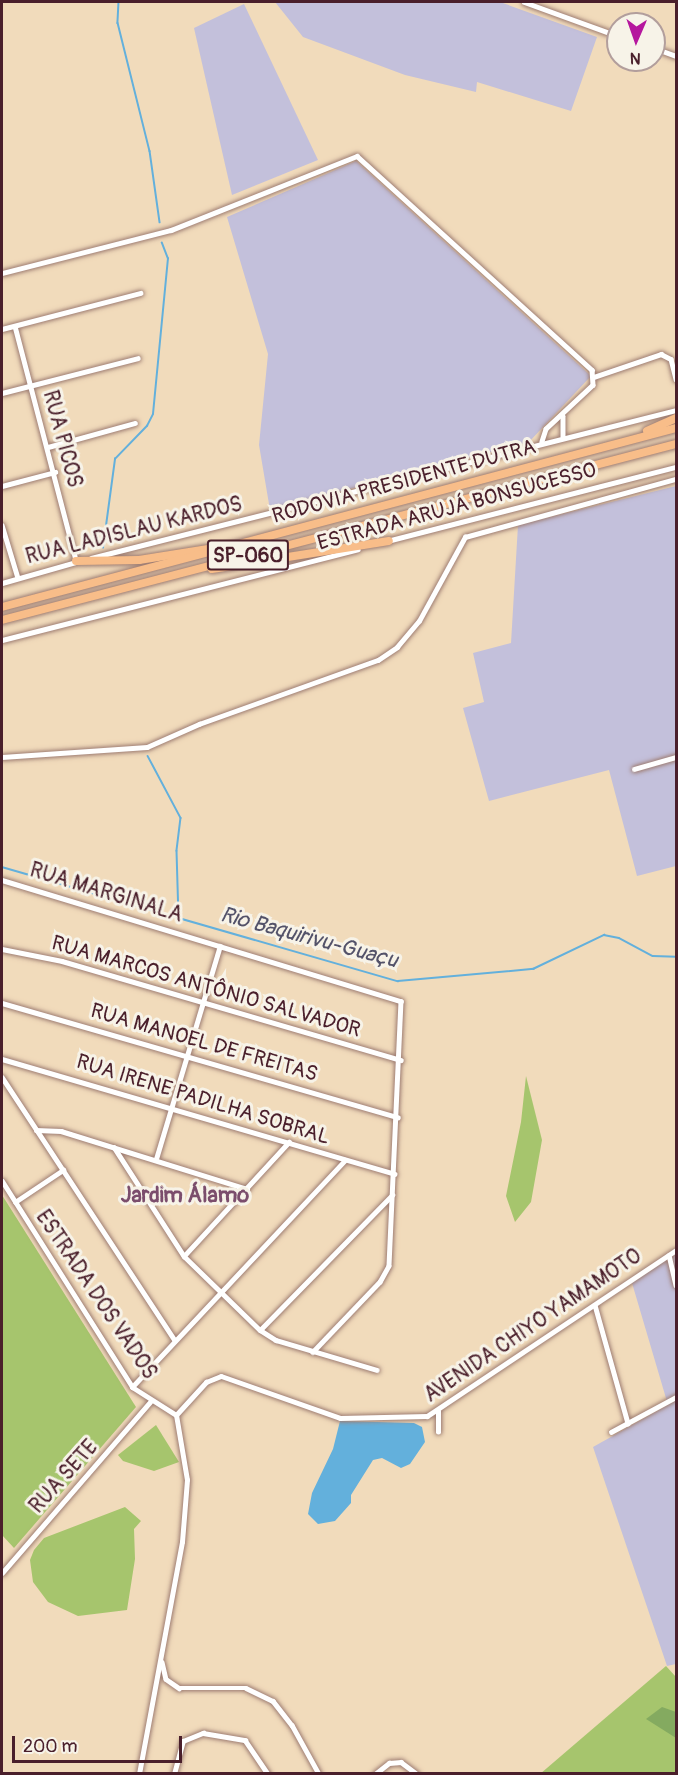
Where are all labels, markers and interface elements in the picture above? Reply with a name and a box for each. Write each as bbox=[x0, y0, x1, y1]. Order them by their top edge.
north arrow bbox=[606, 12, 666, 72]
text: N bbox=[630, 48, 641, 68]
street label: RUA PICOS bbox=[37, 388, 87, 490]
street label: RODOVIA PRESIDENTE DUTRA bbox=[269, 435, 539, 529]
street label: ESTRADA ARUJÁ BONSUCESSO bbox=[315, 458, 599, 556]
street label: RUA LADISLAU KARDOS bbox=[23, 492, 245, 570]
road number: SP-060 bbox=[206, 538, 290, 572]
street label: RUA MARGINALA bbox=[27, 858, 185, 928]
water label: Rio Baquirivu-Guaçu bbox=[218, 902, 400, 974]
street label: RUA MARCOS ANTÔNIO SALVADOR bbox=[49, 931, 363, 1043]
street label: RUA MANOEL DE FREITAS bbox=[88, 998, 320, 1088]
street label: RUA IRENE PADILHA SOBRAL bbox=[73, 1049, 333, 1151]
district label: Jardim Álamo bbox=[121, 1183, 249, 1209]
street label: ESTRADA DOS VADOS bbox=[30, 1206, 162, 1384]
street label: AVENIDA CHIYO YAMAMOTO bbox=[420, 1244, 646, 1408]
street label: RUA SETE bbox=[25, 1435, 103, 1519]
scale bar bbox=[15, 1724, 184, 1762]
text: 200 m bbox=[23, 1735, 78, 1758]

